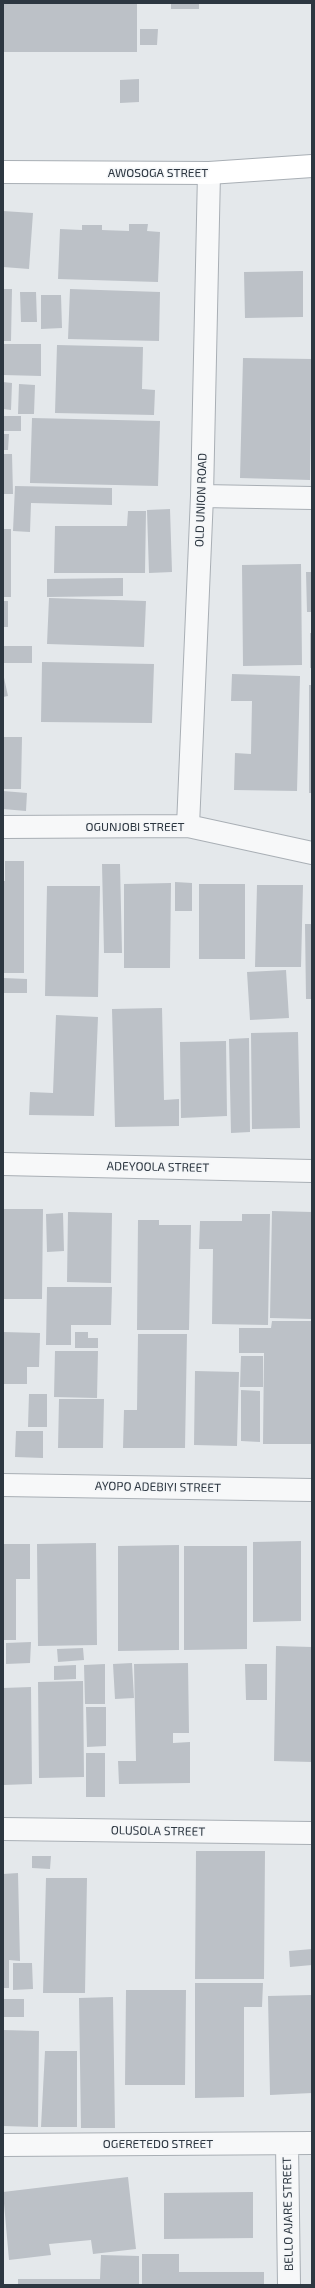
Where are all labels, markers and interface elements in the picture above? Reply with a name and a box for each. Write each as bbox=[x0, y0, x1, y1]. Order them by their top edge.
street label: AWOSOGA STREET bbox=[108, 166, 208, 180]
street label: OLD UNION ROAD bbox=[192, 453, 210, 547]
street label: OGUNJOBI STREET bbox=[86, 820, 184, 834]
street label: ADEYOOLA STREET bbox=[107, 1159, 209, 1175]
street label: AYOPO ADEBIYI STREET bbox=[95, 1479, 221, 1495]
street label: OLUSOLA STREET bbox=[111, 1823, 205, 1839]
street label: OGERETEDO STREET bbox=[103, 2137, 213, 2151]
street label: BELLO AJARE STREET bbox=[280, 2157, 296, 2271]

